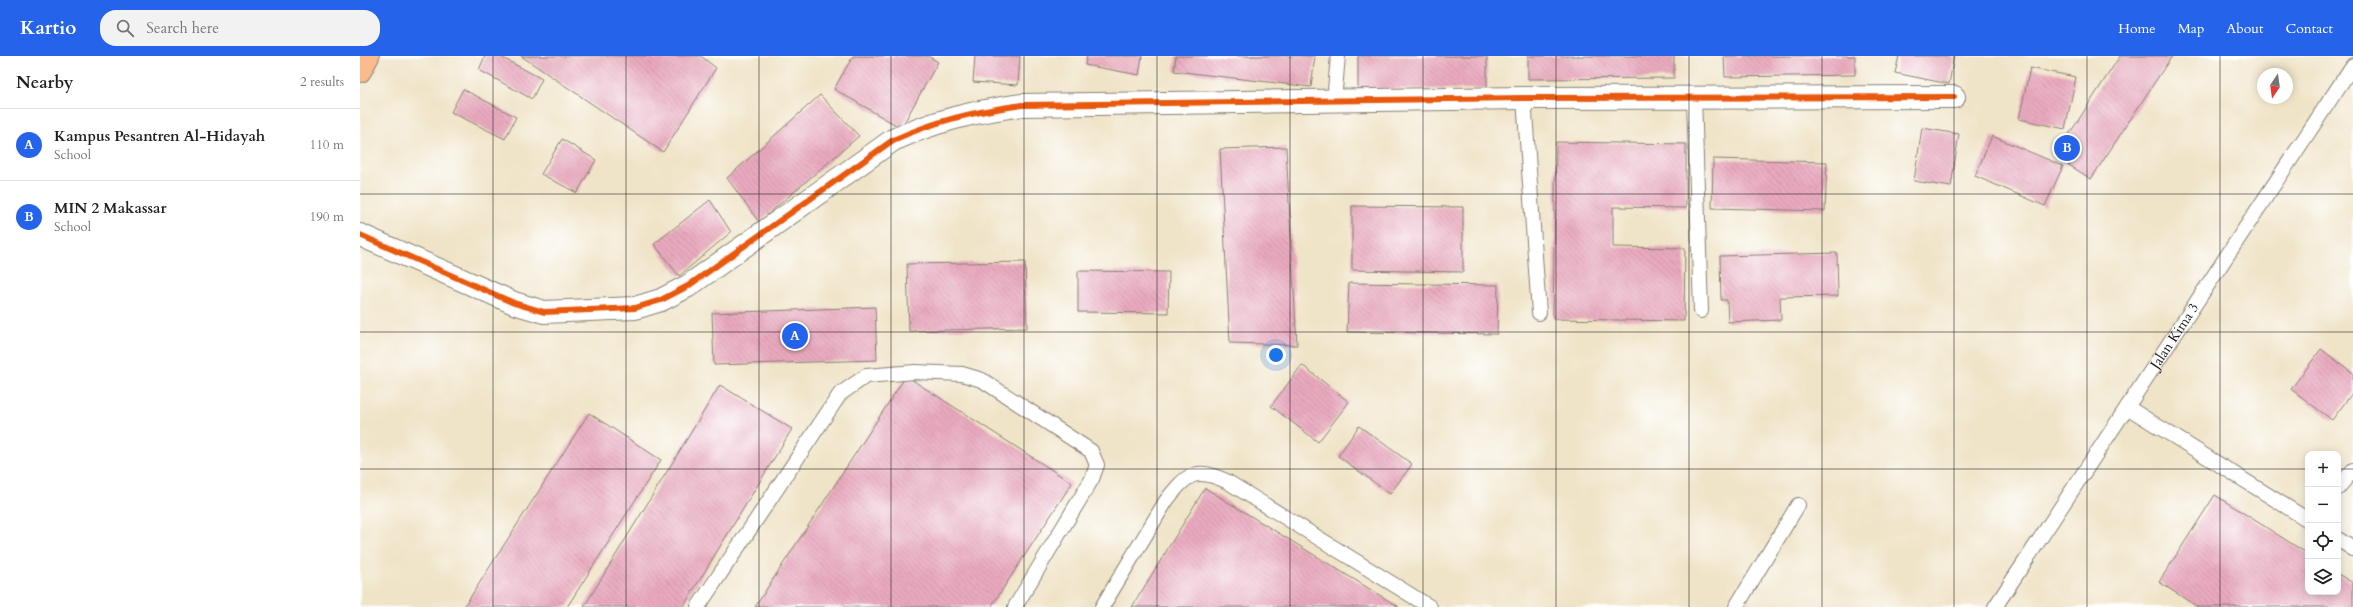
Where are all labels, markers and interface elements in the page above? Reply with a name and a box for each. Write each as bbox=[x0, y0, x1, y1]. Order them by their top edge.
search box bbox=[100, 10, 380, 46]
text: Kartio bbox=[20, 15, 76, 41]
icon: search bbox=[114, 17, 136, 39]
text: Search here bbox=[146, 18, 219, 38]
text: Home bbox=[2118, 19, 2156, 38]
text: Map bbox=[2178, 19, 2204, 38]
text: About bbox=[2226, 19, 2263, 38]
text: Contact bbox=[2285, 19, 2333, 38]
north arrow bbox=[2257, 68, 2293, 104]
text: Nearby bbox=[16, 71, 73, 94]
text: 2 results bbox=[300, 73, 344, 91]
text: Kampus Pesantren Al-Hidayah bbox=[54, 126, 265, 146]
pin: B bbox=[2054, 133, 2080, 163]
text: A bbox=[24, 136, 34, 154]
text: 110 m bbox=[310, 136, 344, 154]
text: School bbox=[54, 146, 91, 164]
text: MIN 2 Makassar bbox=[54, 198, 167, 218]
text: B bbox=[24, 208, 34, 226]
text: 190 m bbox=[310, 208, 344, 226]
text: School bbox=[54, 218, 91, 236]
street label: Jalan Kima 3 bbox=[2144, 299, 2203, 374]
pin: A bbox=[782, 321, 808, 351]
your location bbox=[1266, 345, 1286, 365]
map controls bbox=[2305, 451, 2341, 595]
button: + bbox=[2305, 451, 2341, 487]
button: − bbox=[2305, 487, 2341, 523]
button: locate bbox=[2305, 523, 2341, 559]
button: layers bbox=[2305, 559, 2341, 595]

